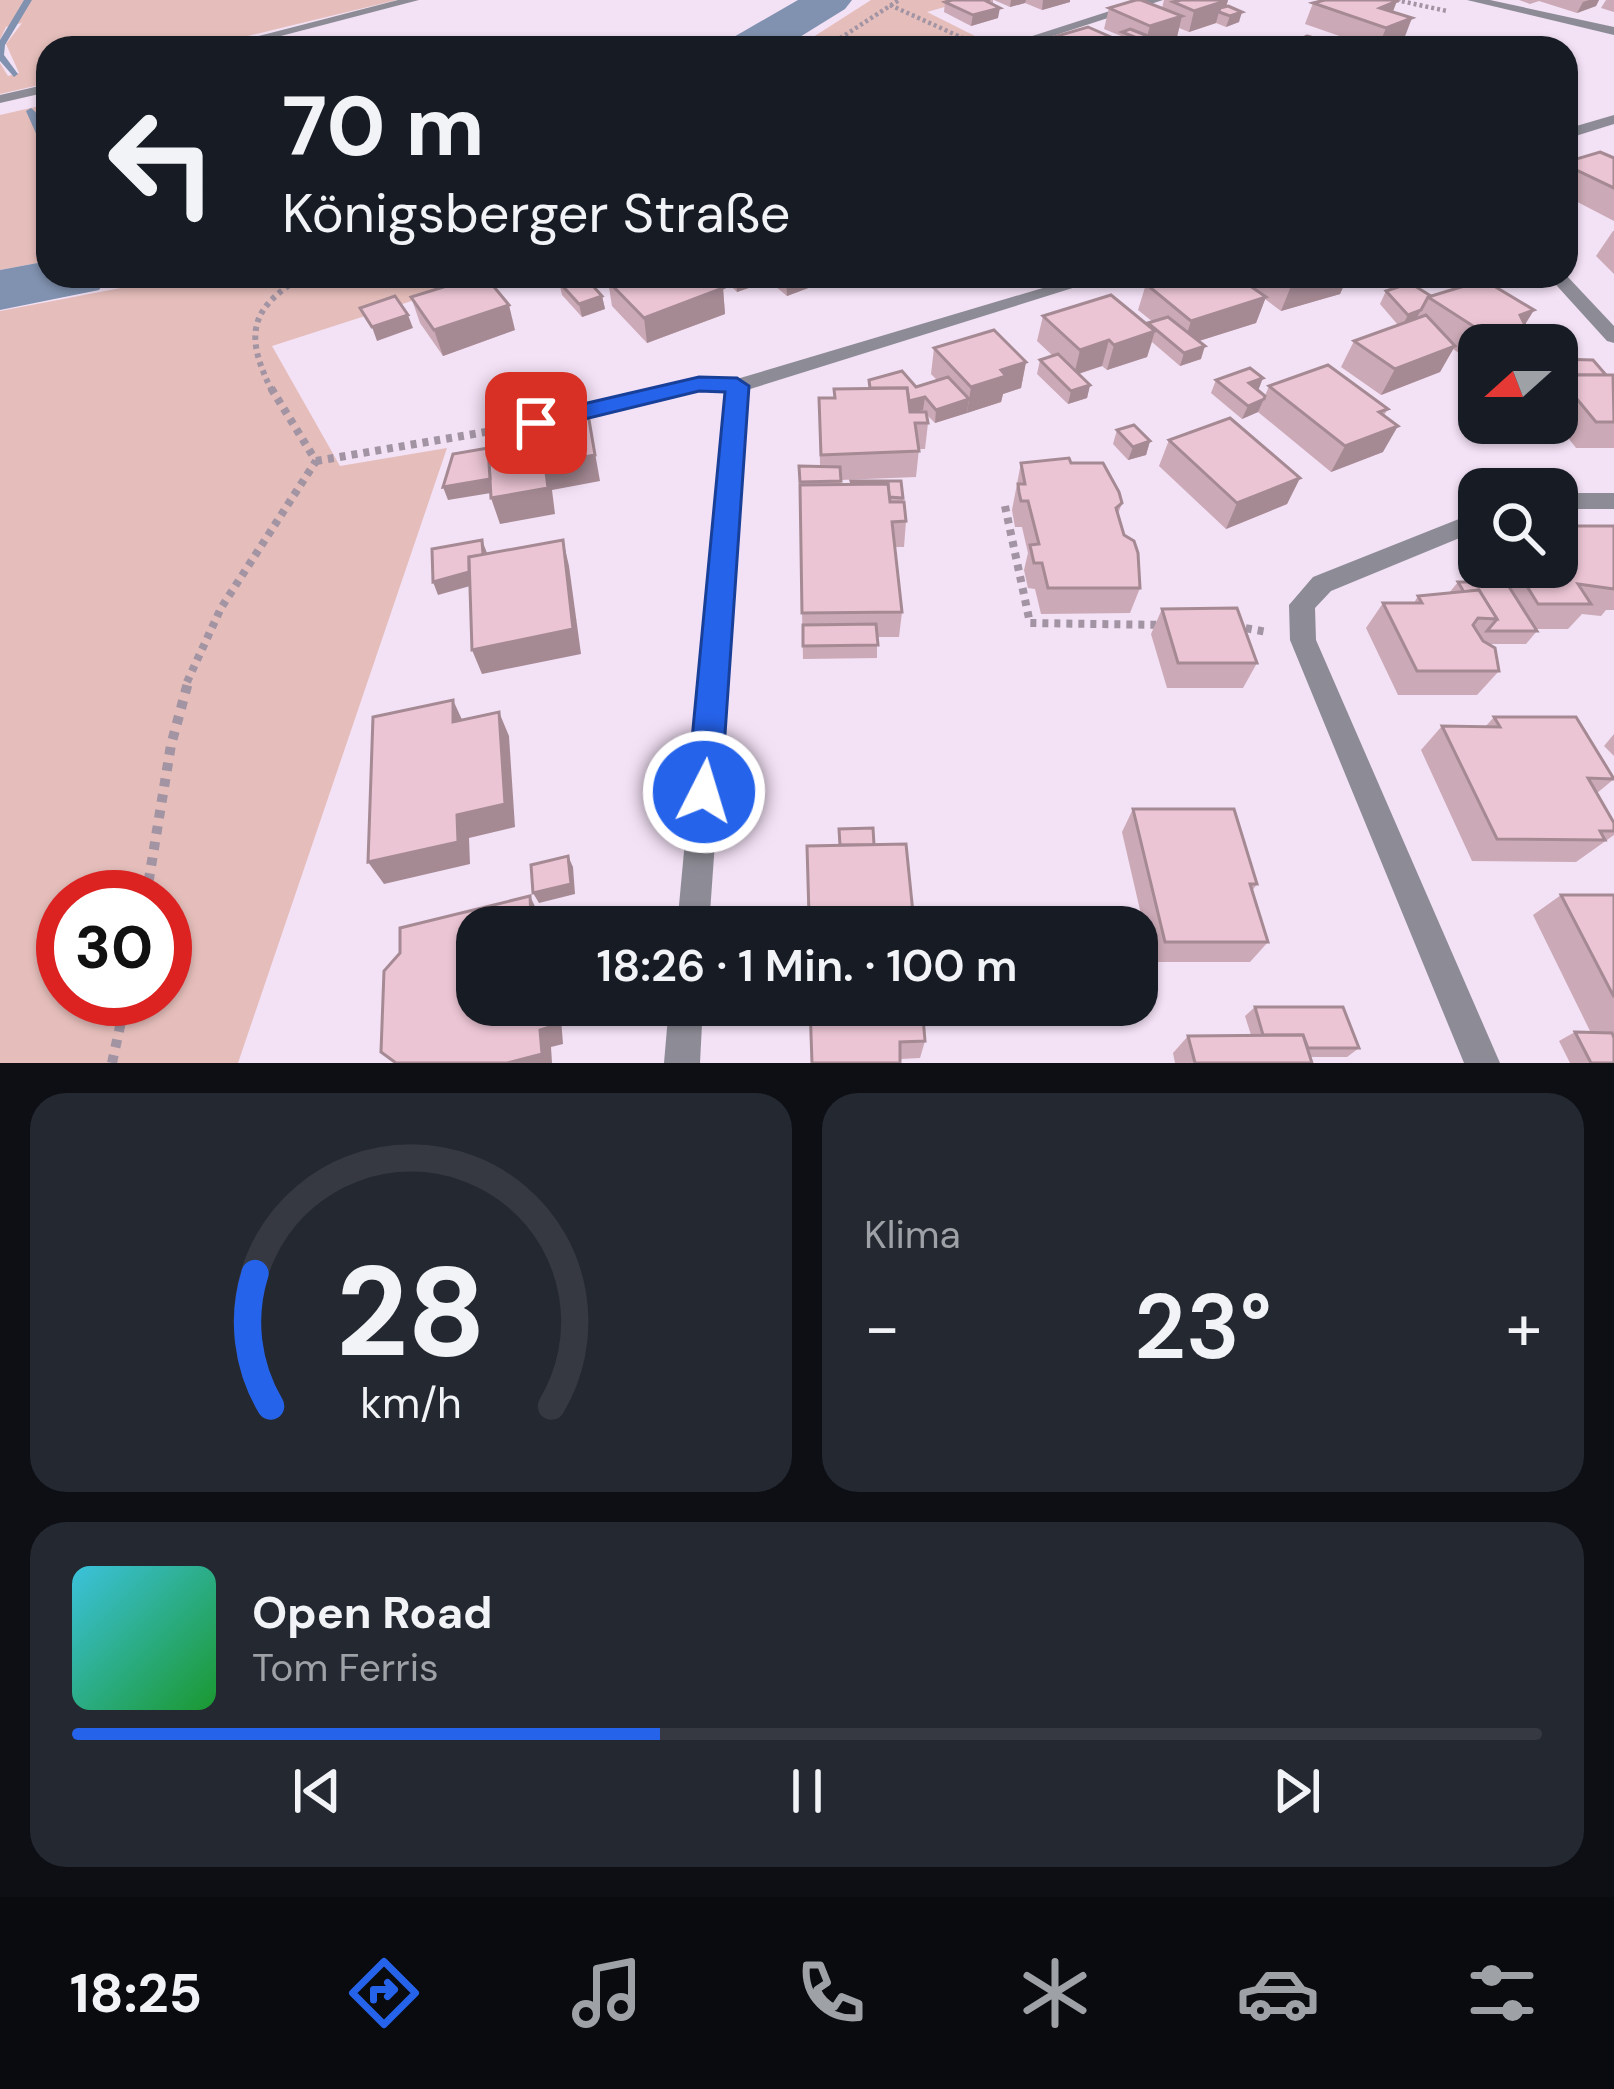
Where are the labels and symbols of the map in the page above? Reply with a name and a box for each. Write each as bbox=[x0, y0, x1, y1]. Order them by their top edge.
north arrow bbox=[1458, 324, 1578, 444]
pin bbox=[485, 372, 587, 474]
position arrow bbox=[641, 729, 767, 855]
speed limit sign: 30 bbox=[36, 870, 192, 1026]

